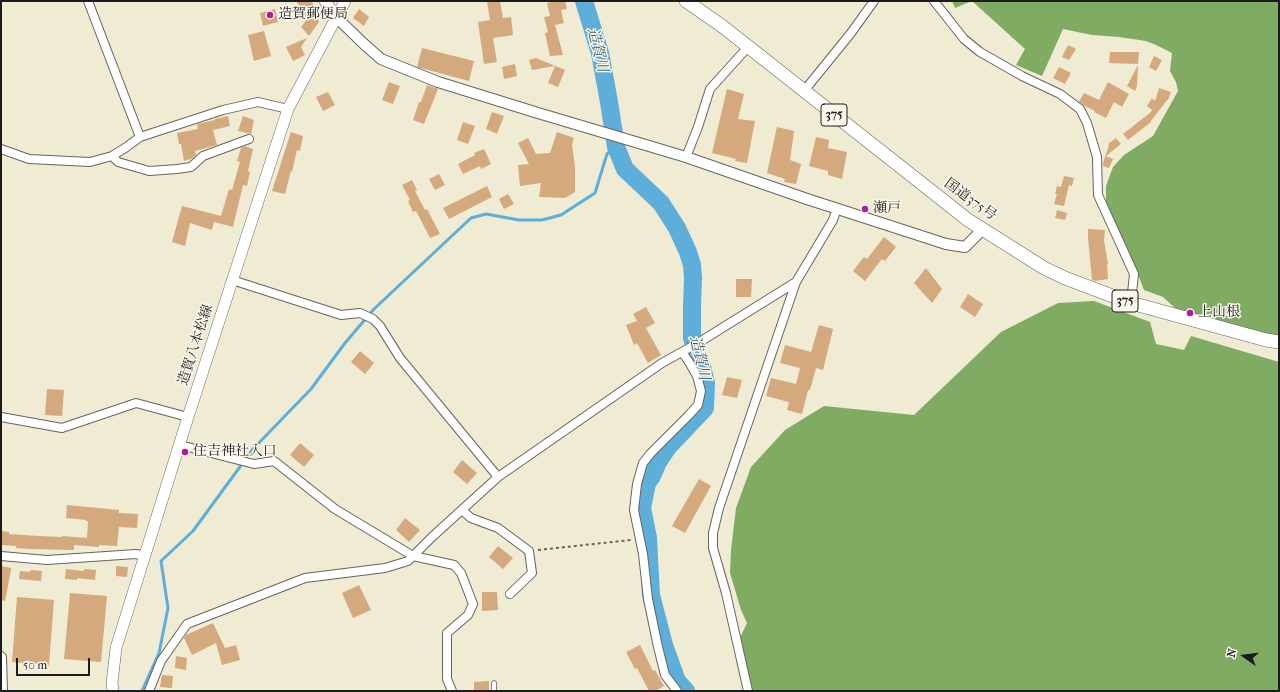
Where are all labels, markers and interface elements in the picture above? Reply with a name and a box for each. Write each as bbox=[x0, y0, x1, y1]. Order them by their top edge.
place label: 造賀郵便局 bbox=[278, 7, 348, 23]
marker: 造賀郵便局 bbox=[265, 10, 275, 20]
water label: 造賀川 bbox=[583, 26, 611, 74]
road number: 375 bbox=[821, 104, 847, 126]
street label: 国道375号 bbox=[941, 175, 999, 225]
place label: 瀬戸 bbox=[873, 201, 901, 217]
marker: 瀬戸 bbox=[860, 204, 870, 214]
road number: 375 bbox=[1112, 290, 1138, 312]
street label: 造賀八本松線 bbox=[175, 302, 217, 388]
place label: 上山根 bbox=[1198, 305, 1240, 321]
marker: 上山根 bbox=[1185, 308, 1195, 318]
water label: 造賀川 bbox=[685, 334, 713, 382]
place label: 住吉神社入口 bbox=[193, 444, 277, 460]
marker: 住吉神社入口 bbox=[180, 447, 190, 457]
north arrow bbox=[1224, 636, 1264, 676]
text: N bbox=[1225, 647, 1239, 659]
scale bar bbox=[18, 650, 92, 676]
text: 50 m bbox=[23, 658, 47, 672]

